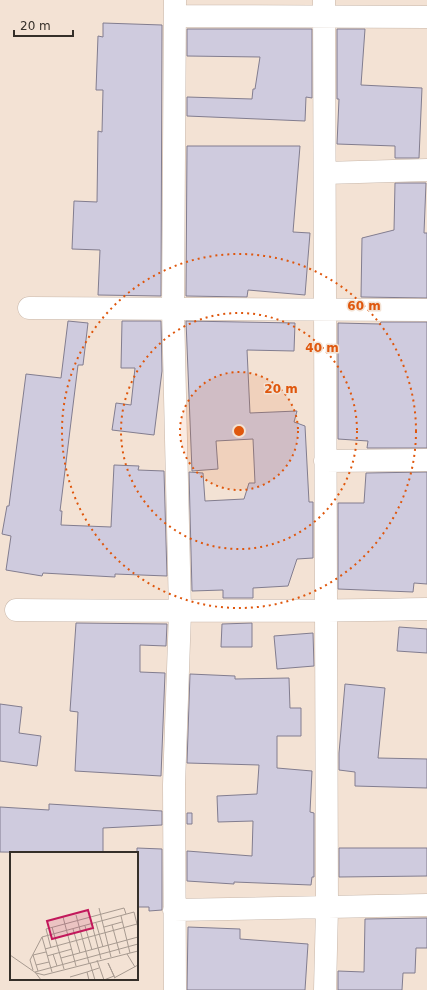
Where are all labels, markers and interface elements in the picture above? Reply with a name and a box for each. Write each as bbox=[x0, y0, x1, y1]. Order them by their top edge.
scale bar bbox=[14, 12, 73, 38]
text: 20 m bbox=[20, 19, 51, 33]
text: 60 m bbox=[347, 299, 381, 313]
text: 40 m bbox=[305, 341, 339, 355]
text: 20 m bbox=[264, 382, 298, 396]
centre of rings bbox=[232, 424, 246, 438]
inset map bbox=[10, 852, 138, 980]

